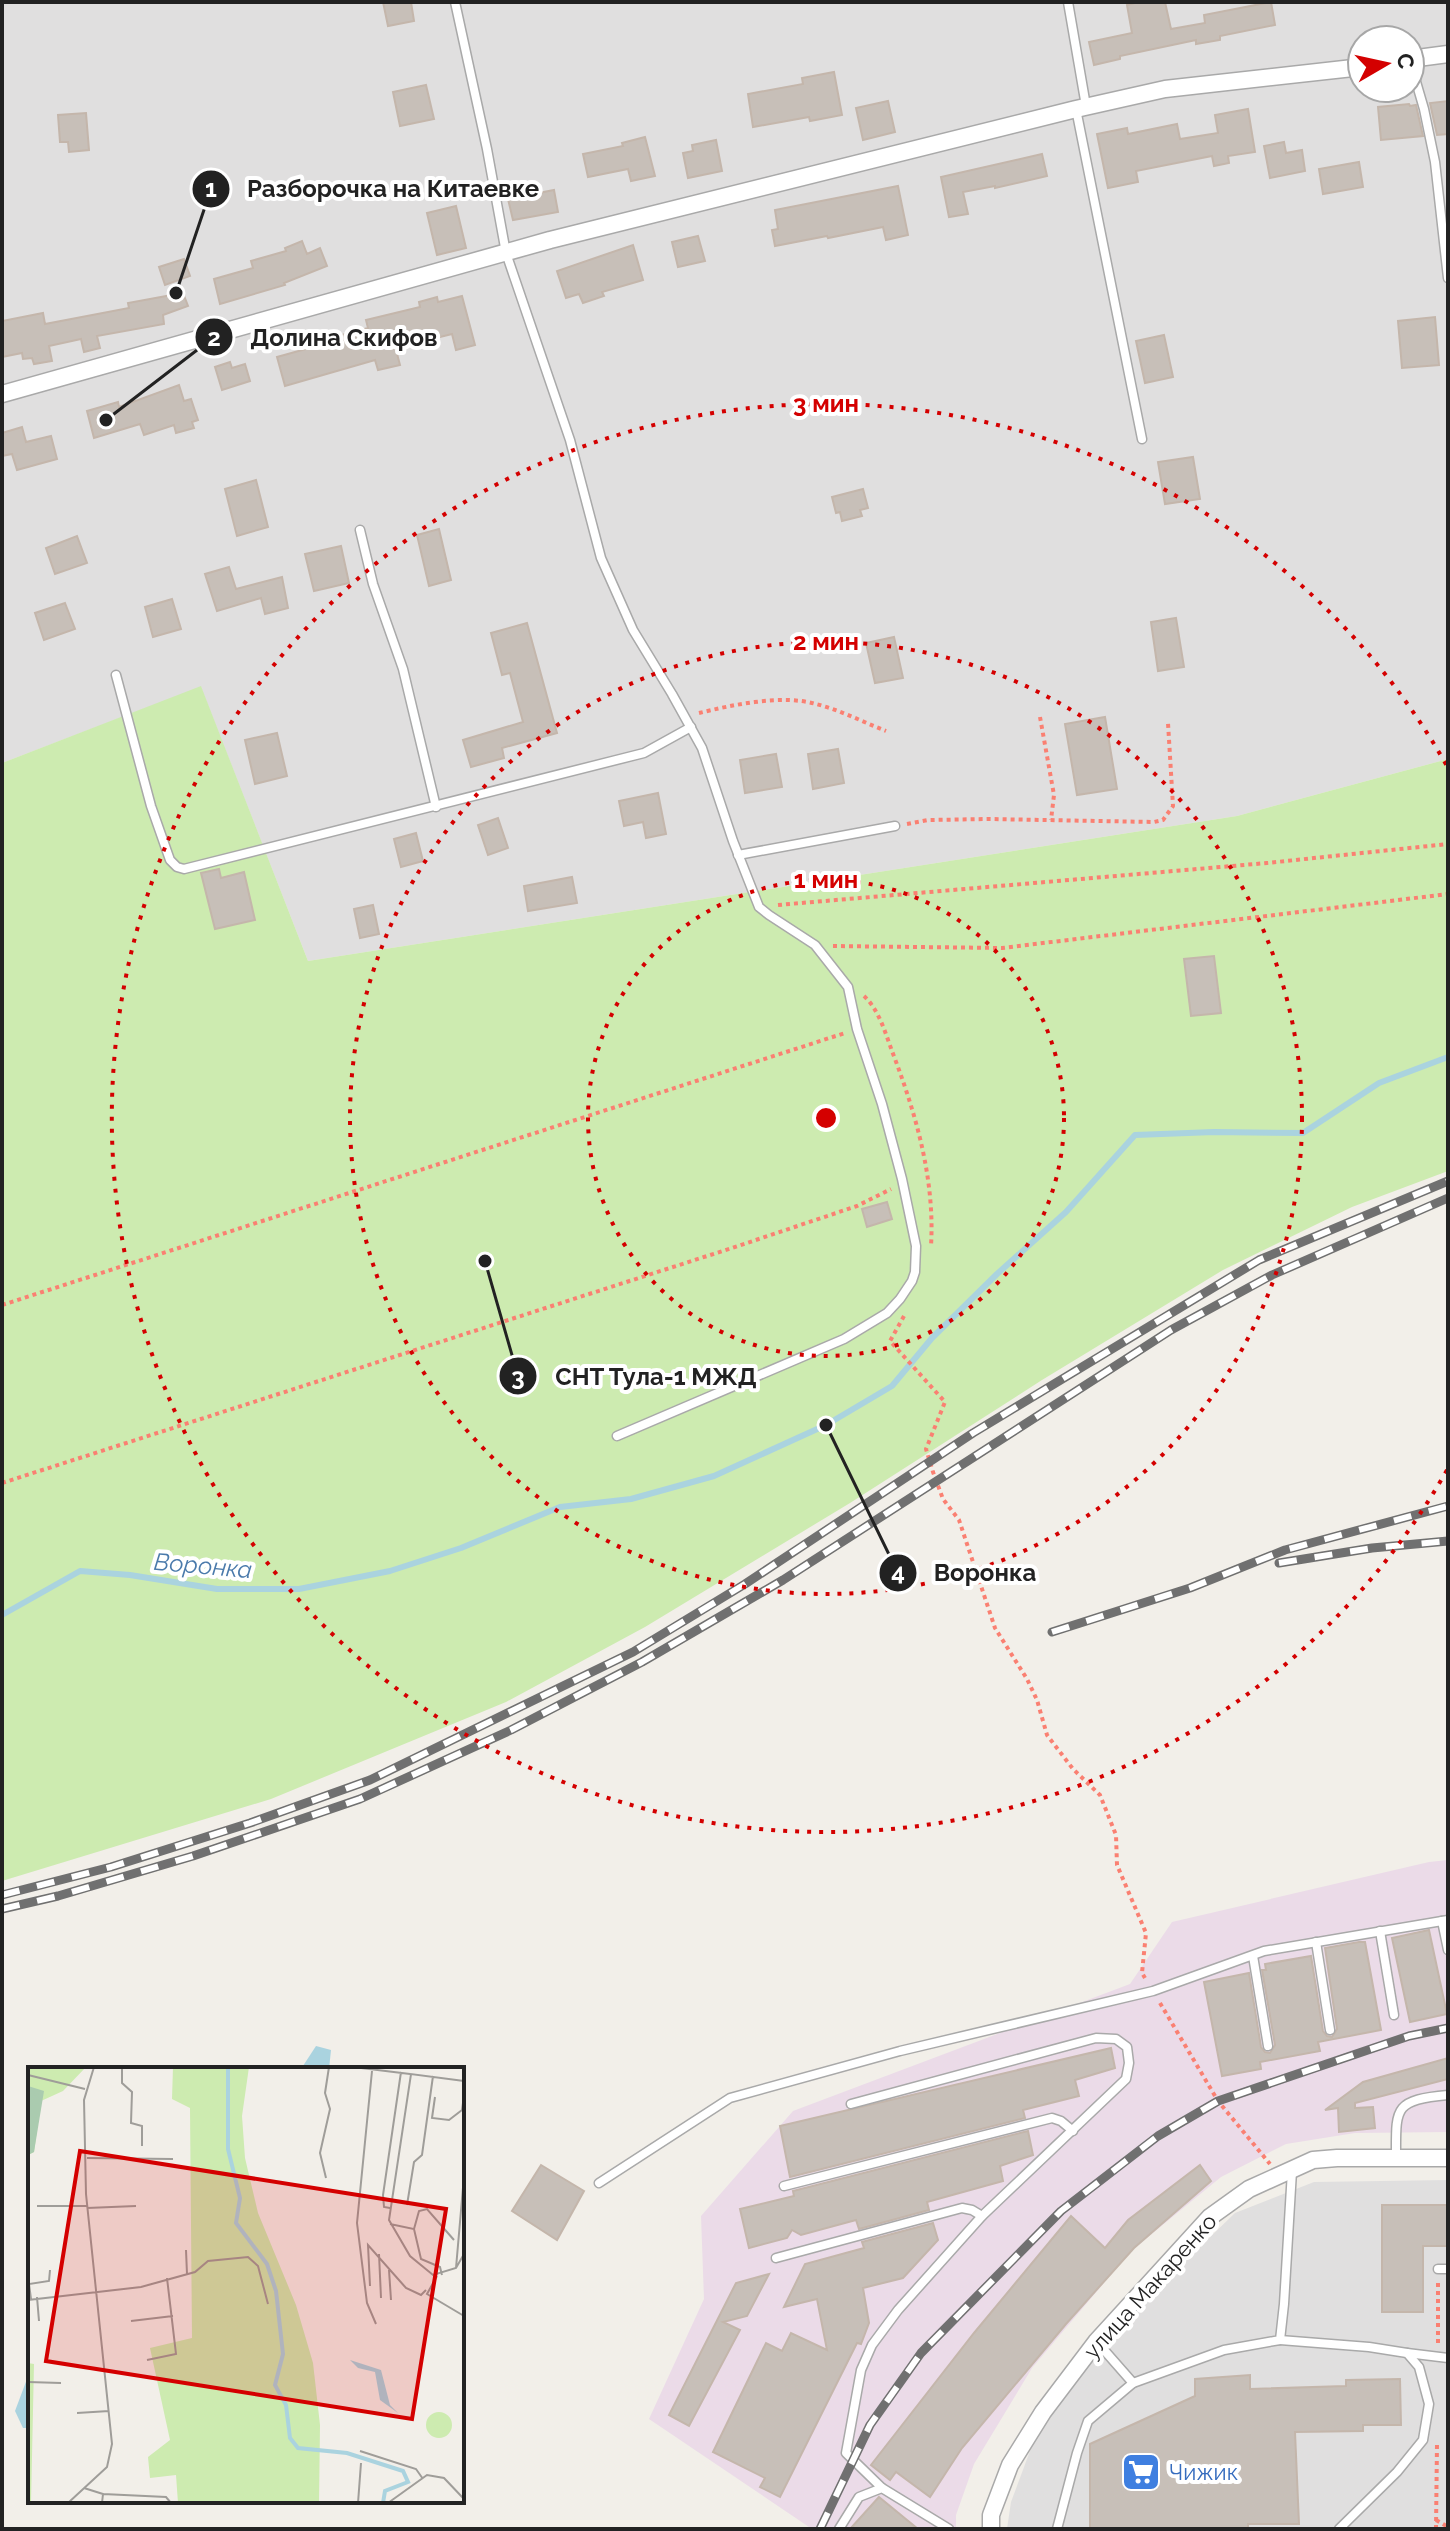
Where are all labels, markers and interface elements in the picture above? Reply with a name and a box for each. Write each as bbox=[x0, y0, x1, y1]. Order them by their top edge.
north arrow bbox=[1346, 24, 1426, 104]
text: С bbox=[1392, 51, 1420, 70]
callout: Разборочка на Китаевке bbox=[191, 165, 555, 213]
text: 1 bbox=[205, 174, 217, 203]
text: Разборочка на Китаевке bbox=[247, 174, 539, 203]
callout: Долина Скифов bbox=[194, 313, 453, 361]
text: 2 bbox=[207, 323, 221, 352]
text: Долина Скифов bbox=[250, 323, 438, 352]
text: 3 мин bbox=[793, 389, 859, 418]
text: 2 мин bbox=[793, 627, 859, 656]
text: 1 мин bbox=[794, 865, 858, 894]
centre of rings bbox=[812, 1104, 840, 1132]
callout: СНТ Тула-1 МЖД bbox=[498, 1352, 773, 1400]
text: 3 bbox=[511, 1362, 525, 1391]
text: СНТ Тула-1 МЖД bbox=[555, 1362, 757, 1391]
water label: Воронка bbox=[153, 1547, 253, 1584]
callout: Воронка bbox=[878, 1549, 1053, 1597]
text: 4 bbox=[891, 1558, 905, 1587]
text: Воронка bbox=[934, 1558, 1036, 1587]
inset map bbox=[28, 2067, 464, 2503]
street label: улица Макаренко bbox=[1078, 2208, 1222, 2364]
supermarket icon: Чижик bbox=[1120, 2451, 1162, 2493]
place label: Чижик bbox=[1169, 2459, 1238, 2485]

